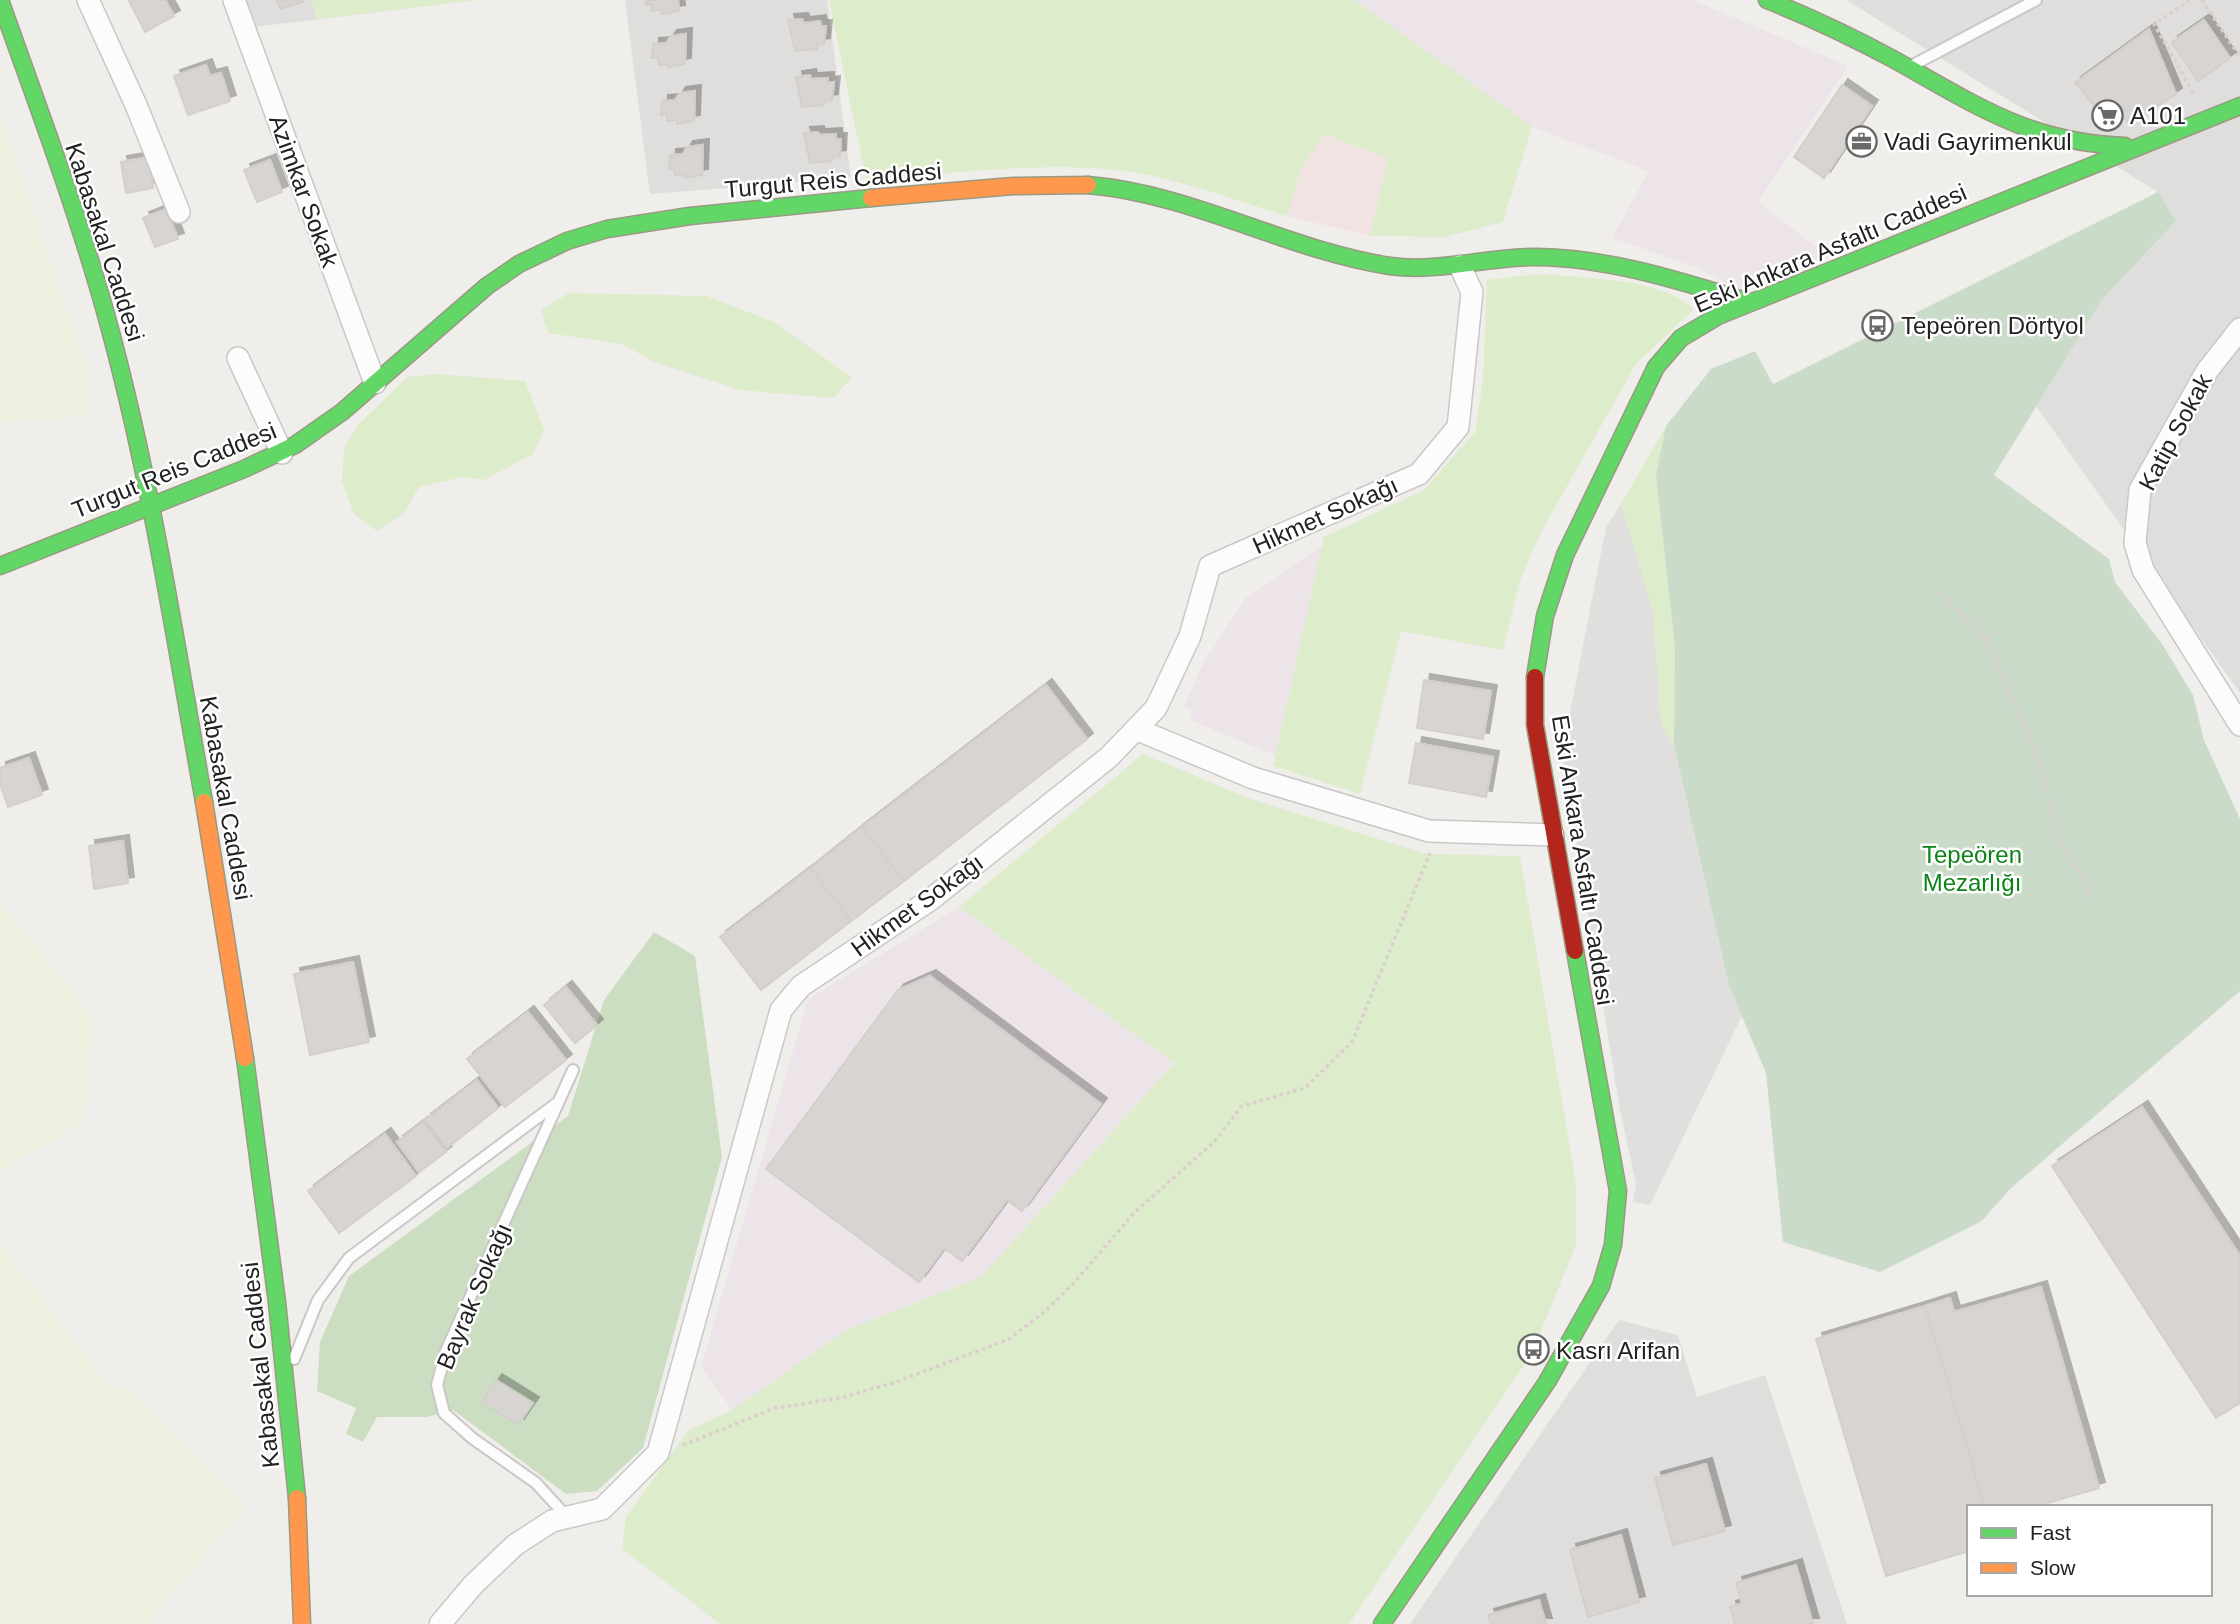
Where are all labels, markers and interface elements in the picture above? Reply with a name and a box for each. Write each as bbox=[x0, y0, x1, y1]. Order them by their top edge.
supermarket icon: A101 bbox=[2090, 98, 2124, 132]
place label: A101 bbox=[2130, 102, 2186, 129]
street label: Azimkar Sokak bbox=[264, 111, 344, 272]
office icon: Vadi Gayrimenkul bbox=[1844, 124, 1878, 158]
place label: Vadi Gayrimenkul bbox=[1884, 128, 2072, 155]
street label: Kabasakal Caddesi bbox=[60, 139, 150, 345]
street label: Turgut Reis Caddesi bbox=[723, 157, 943, 203]
street label: Eski Ankara Asfaltı Caddesi bbox=[1690, 178, 1970, 318]
bus stop icon: Tepeören Dörtyol bbox=[1861, 308, 1895, 342]
place label: Tepeören Dörtyol bbox=[1901, 312, 2084, 339]
street label: Katip Sokak bbox=[2133, 368, 2217, 495]
street label: Turgut Reis Caddesi bbox=[68, 417, 280, 523]
street label: Hikmet Sokağı bbox=[1248, 471, 1402, 559]
street label: Kabasakal Caddesi bbox=[195, 694, 257, 902]
street label: Eski Ankara Asfaltı Caddesi bbox=[1547, 713, 1619, 1007]
park label: Tepeören Mezarlığı bbox=[1922, 841, 2022, 896]
street label: Hikmet Sokağı bbox=[846, 848, 988, 962]
street label: Bayrak Sokağı bbox=[431, 1219, 517, 1373]
street label: Kabasakal Caddesi bbox=[236, 1261, 284, 1469]
bus stop icon: Kasrı Arifan bbox=[1516, 1333, 1550, 1367]
place label: Kasrı Arifan bbox=[1556, 1337, 1680, 1364]
legend bbox=[1967, 1505, 2212, 1596]
text: Fast bbox=[2030, 1521, 2071, 1544]
text: Slow bbox=[2030, 1556, 2076, 1579]

